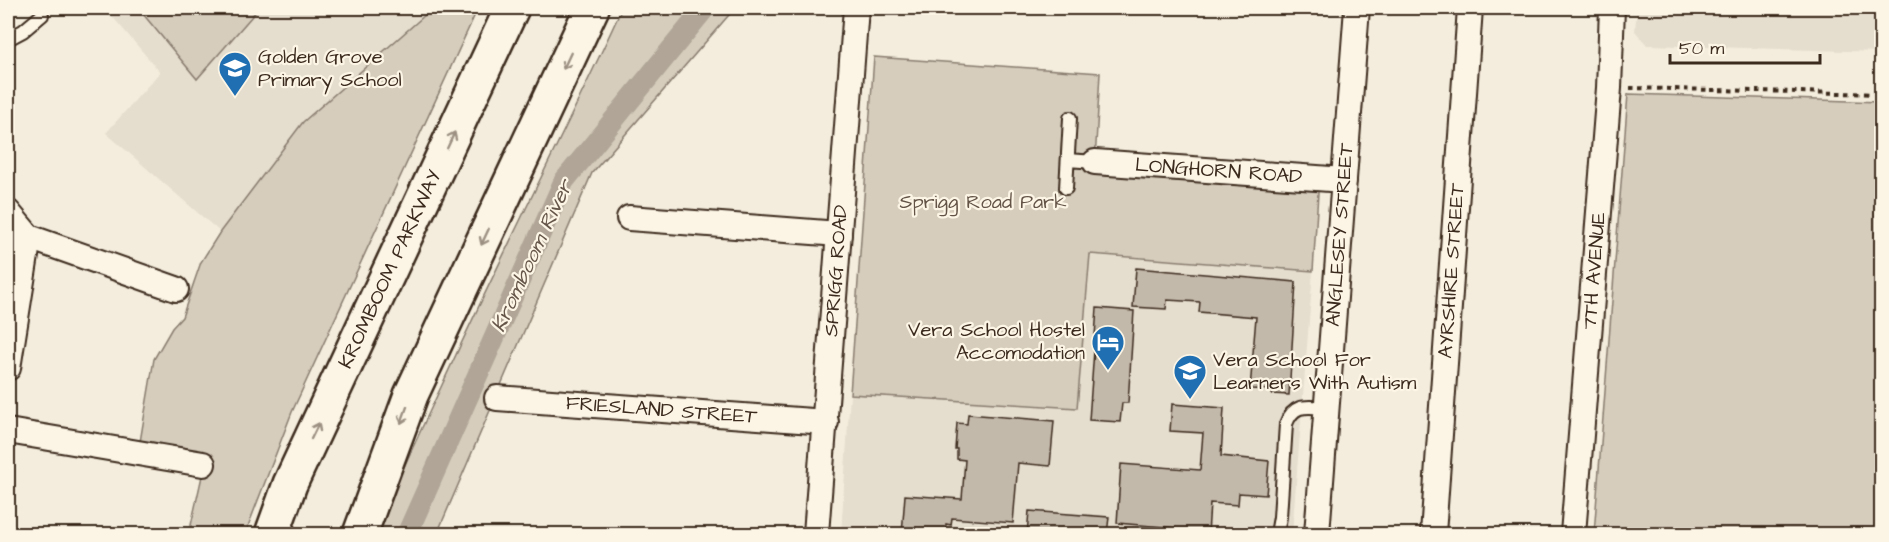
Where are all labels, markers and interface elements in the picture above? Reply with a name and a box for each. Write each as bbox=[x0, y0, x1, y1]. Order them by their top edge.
scale bar bbox=[1670, 27, 1820, 65]
text: 50 m bbox=[1679, 36, 1724, 61]
place label: Golden Grove Primary School bbox=[258, 43, 402, 95]
school or university icon: Golden Grove Primary School bbox=[217, 50, 253, 97]
one-way arrow bbox=[561, 51, 572, 69]
one-way arrow bbox=[445, 131, 457, 149]
street label: ANGLESEY STREET bbox=[1319, 141, 1361, 328]
street label: LONGHORN ROAD bbox=[1134, 151, 1303, 191]
street label: KROMBOOM PARKWAY bbox=[332, 165, 449, 373]
water label: Kromboom River bbox=[484, 173, 581, 337]
street label: AYRSHIRE STREET bbox=[1431, 182, 1472, 359]
park label: Sprigg Road Park bbox=[900, 188, 1066, 217]
street label: SPRIGG ROAD bbox=[817, 204, 855, 338]
street label: 7TH AVENUE bbox=[1576, 211, 1613, 331]
one-way arrow bbox=[478, 228, 490, 246]
place label: Vera School Hostel Accomodation bbox=[908, 316, 1085, 367]
hotel icon: Vera School Hostel Accomodation bbox=[1090, 324, 1126, 371]
place label: Vera School For Learners With Autism bbox=[1213, 346, 1417, 397]
school or university icon: Vera School For Learners With Autism bbox=[1172, 353, 1208, 400]
street label: FRIESLAND STREET bbox=[565, 389, 759, 431]
one-way arrow bbox=[398, 405, 409, 424]
one-way arrow bbox=[310, 422, 322, 440]

